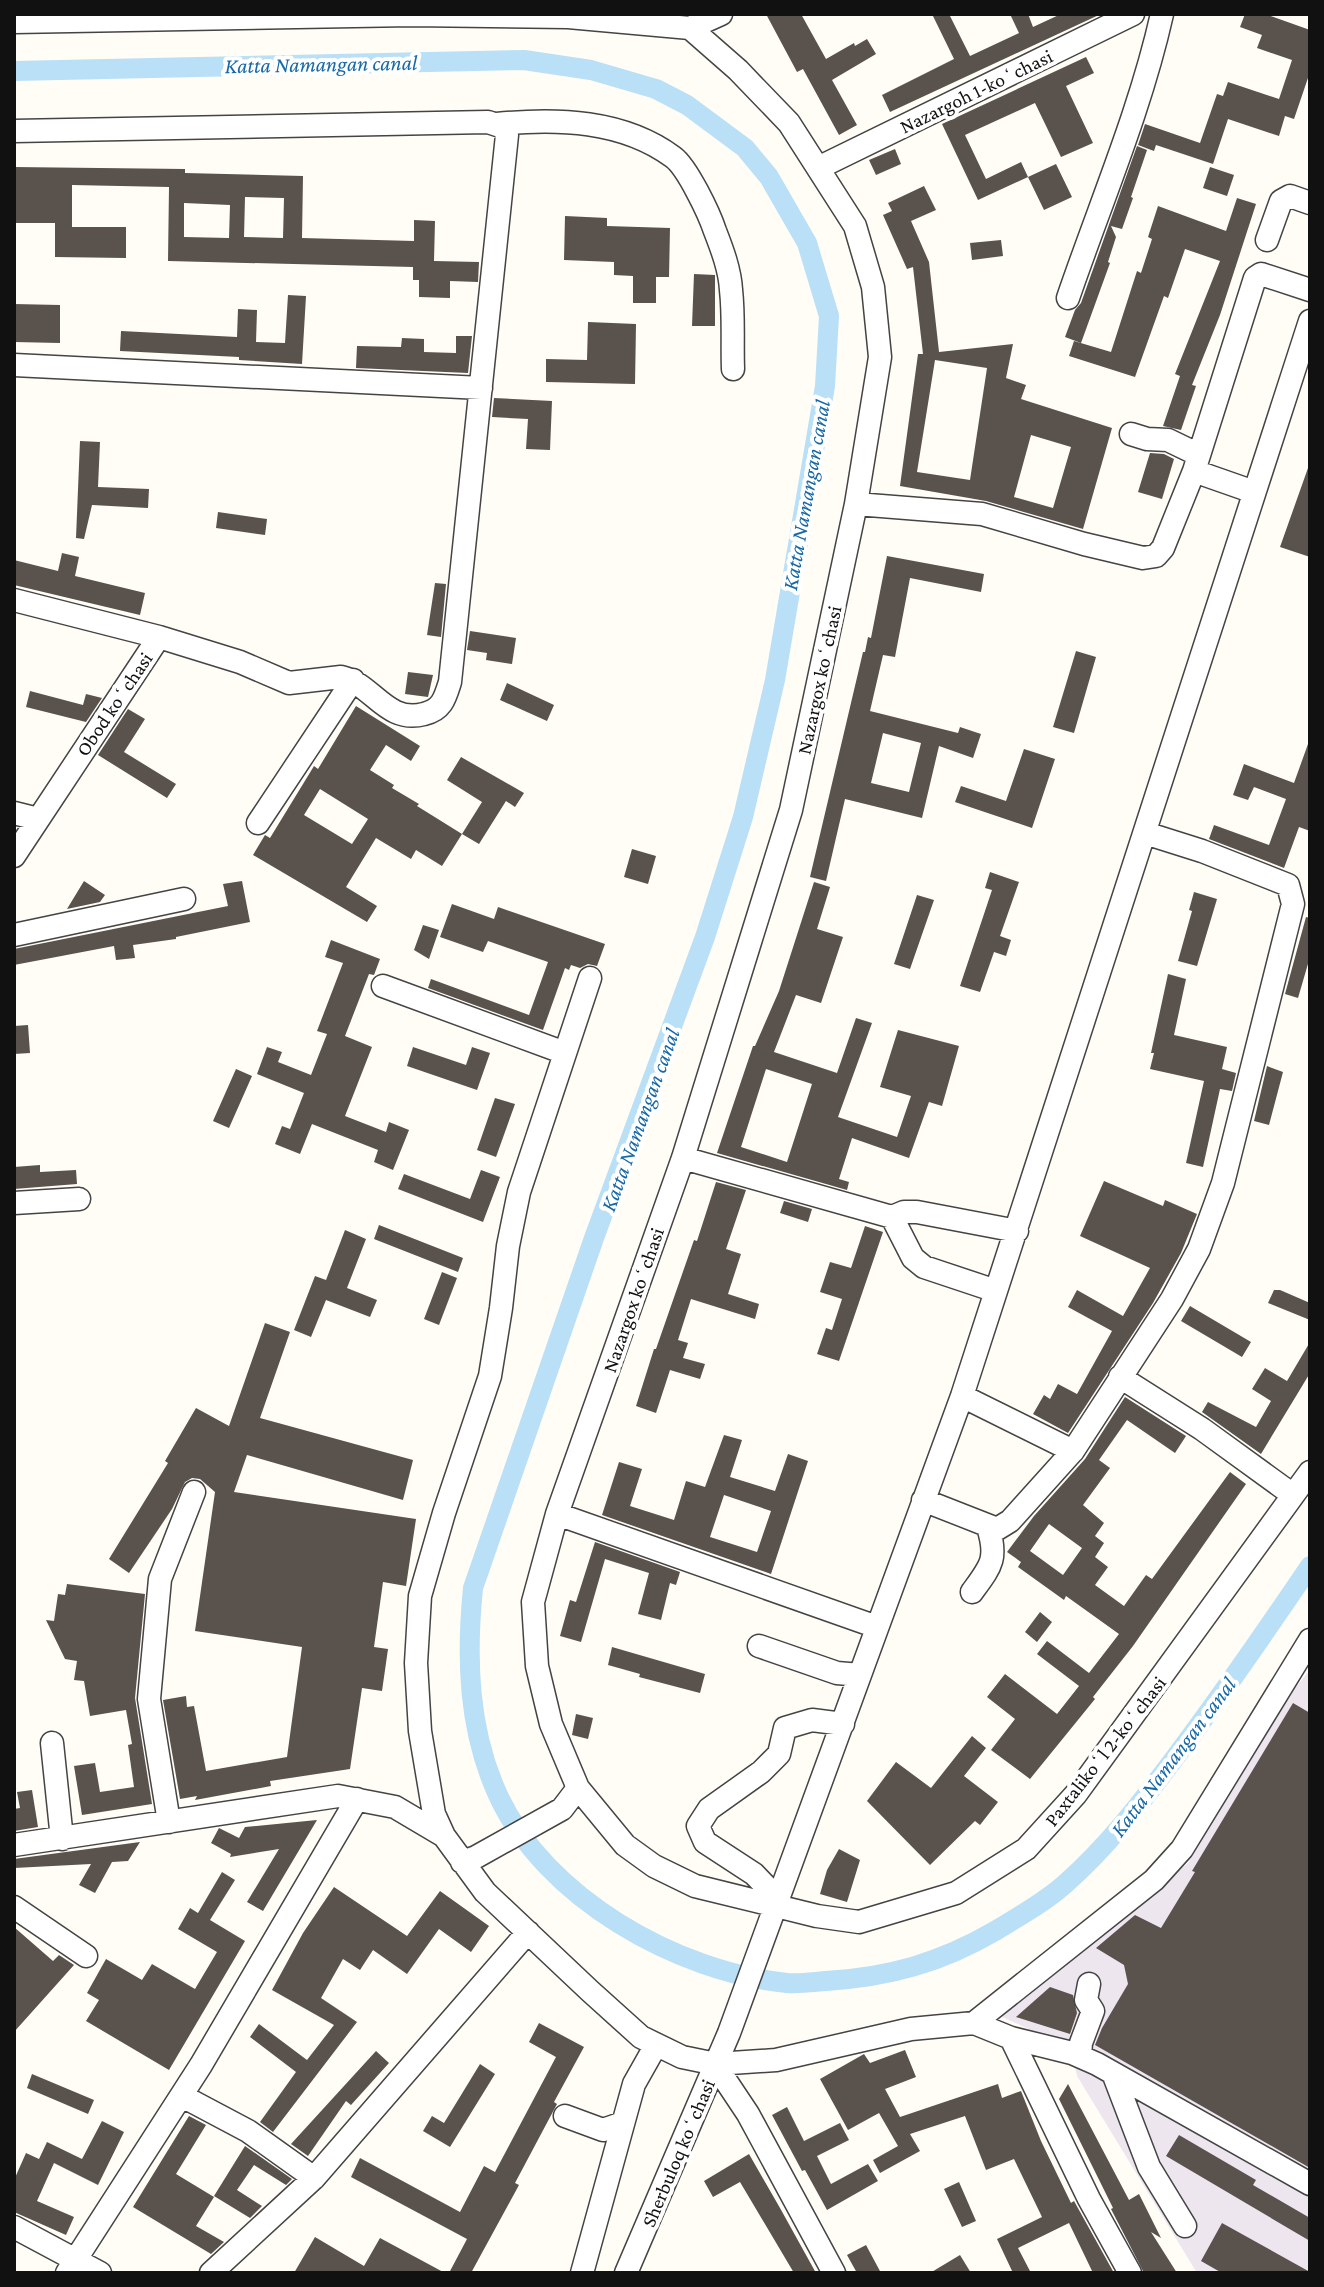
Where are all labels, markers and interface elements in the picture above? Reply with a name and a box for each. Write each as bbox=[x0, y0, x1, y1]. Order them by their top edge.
street label: Nazargoh 1-koʻchasi bbox=[896, 45, 1056, 138]
water label: Katta Namangan canal bbox=[224, 50, 418, 78]
water label: Katta Namangan canal bbox=[777, 397, 835, 592]
street label: Nazargox koʻchasi bbox=[792, 604, 846, 757]
street label: Obod koʻchasi bbox=[71, 648, 157, 760]
water label: Katta Namangan canal bbox=[595, 1025, 685, 1215]
street label: Nazargox koʻchasi bbox=[598, 1225, 669, 1376]
street label: Paxtalikoʻl 2-koʻchasi bbox=[1040, 1672, 1170, 1830]
water label: Katta Namangan canal bbox=[1105, 1672, 1241, 1841]
street label: Sherbuloq koʻchasi bbox=[637, 2076, 720, 2231]

